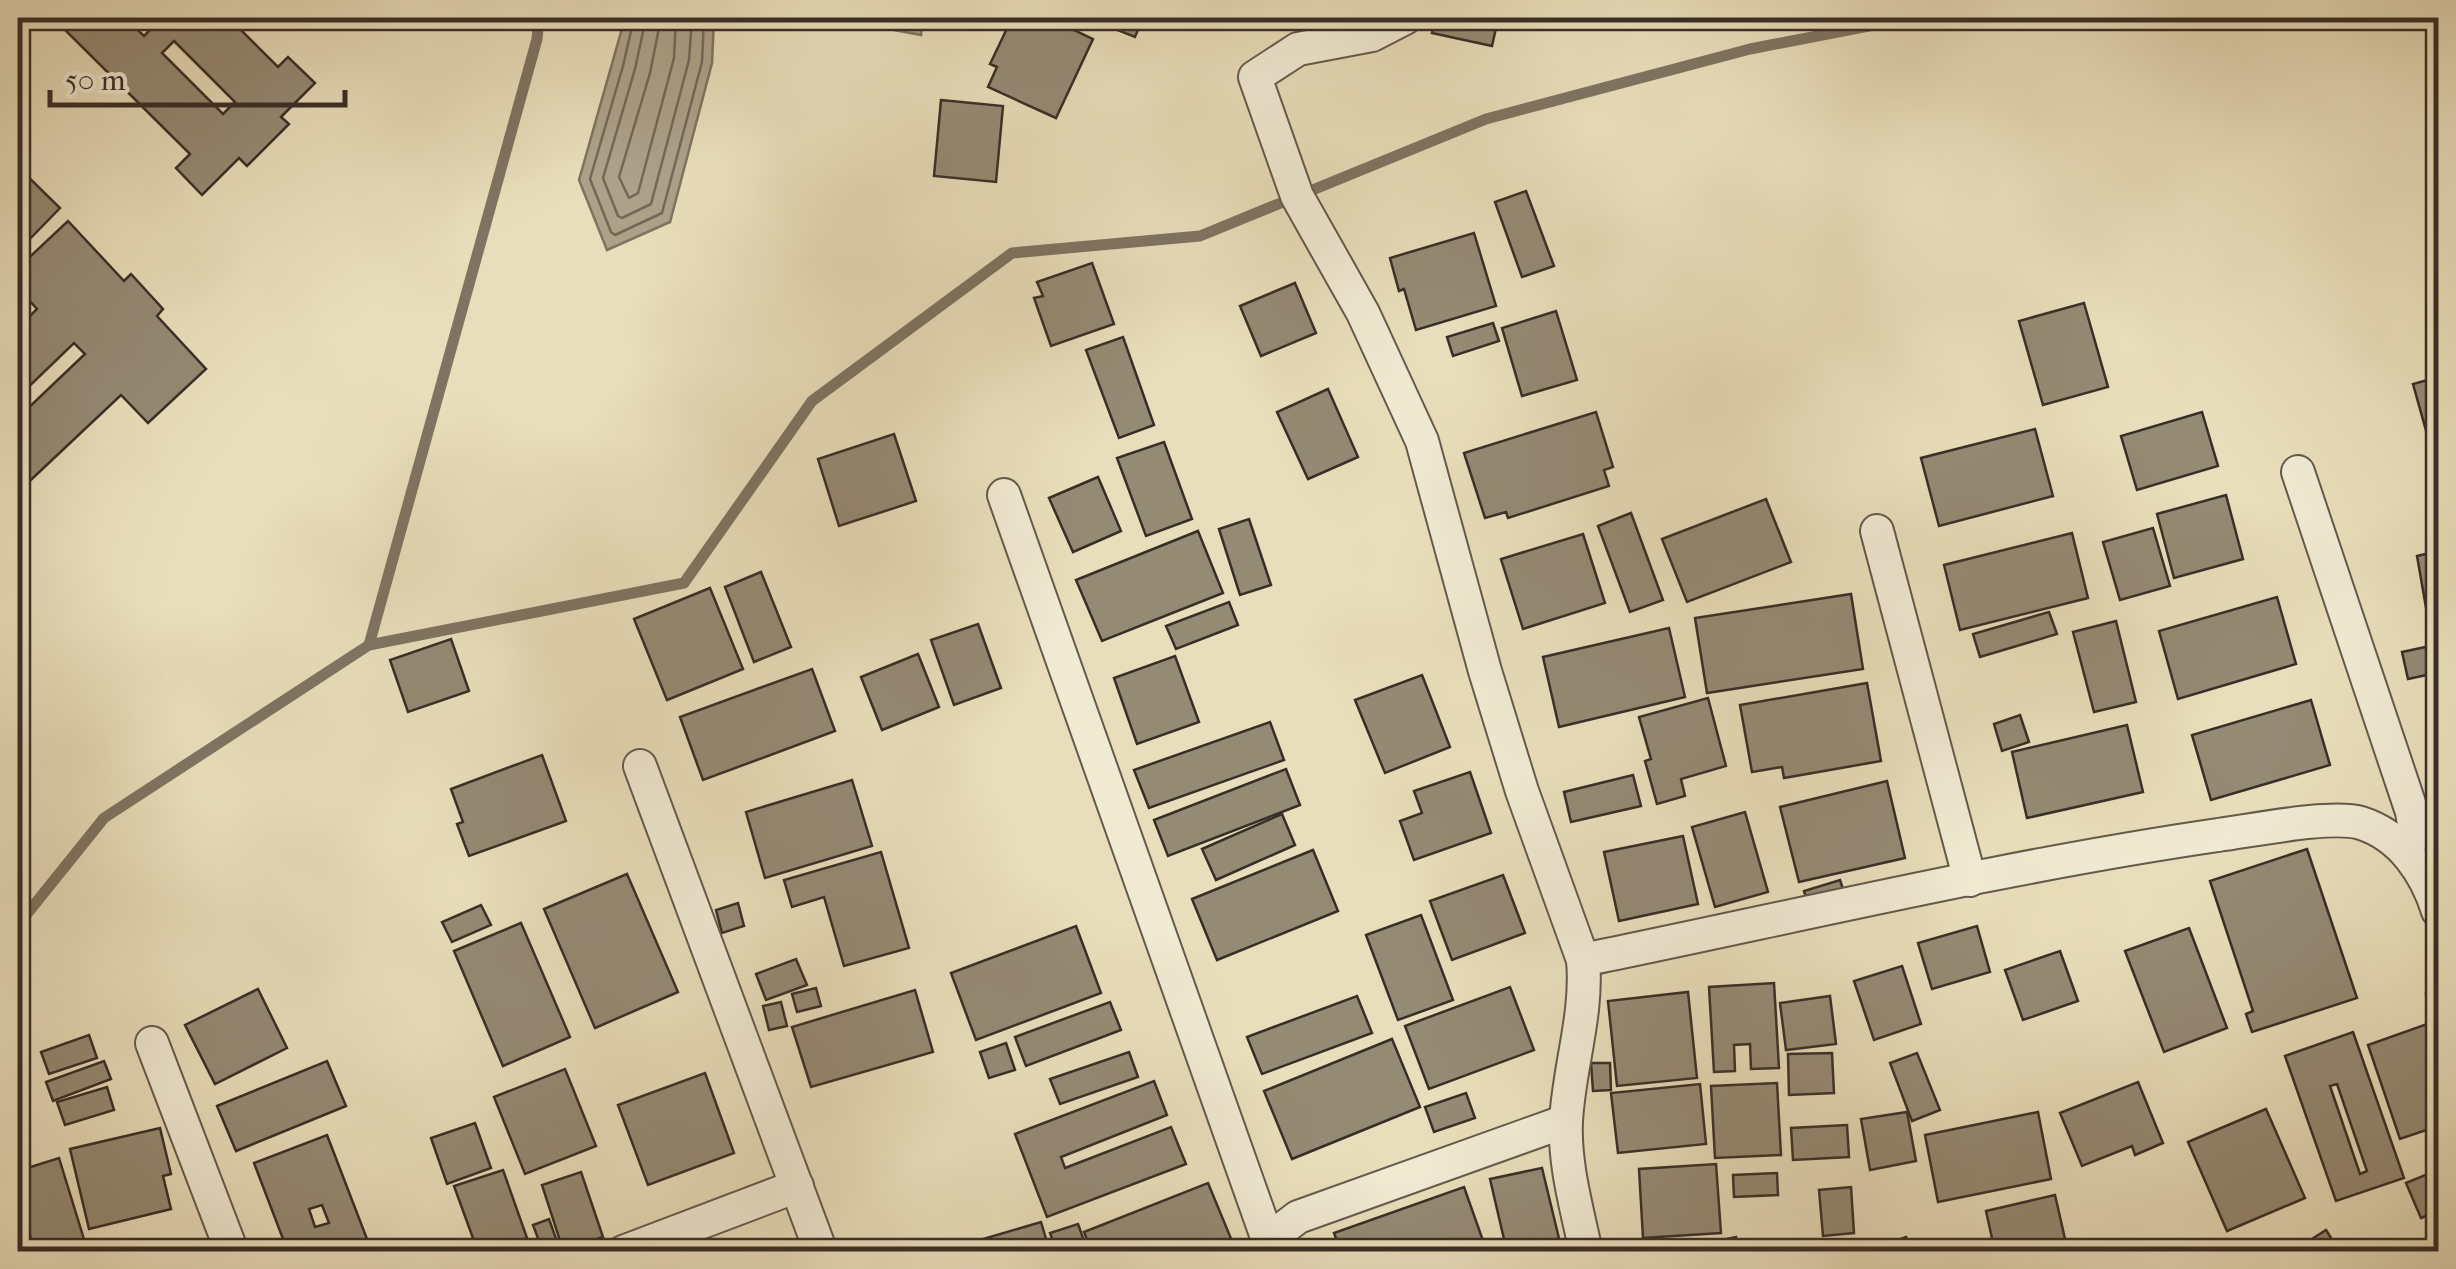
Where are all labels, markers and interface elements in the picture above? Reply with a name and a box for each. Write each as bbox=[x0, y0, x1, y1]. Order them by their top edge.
scale bar bbox=[50, 45, 345, 107]
text: 50 m bbox=[65, 63, 126, 98]

